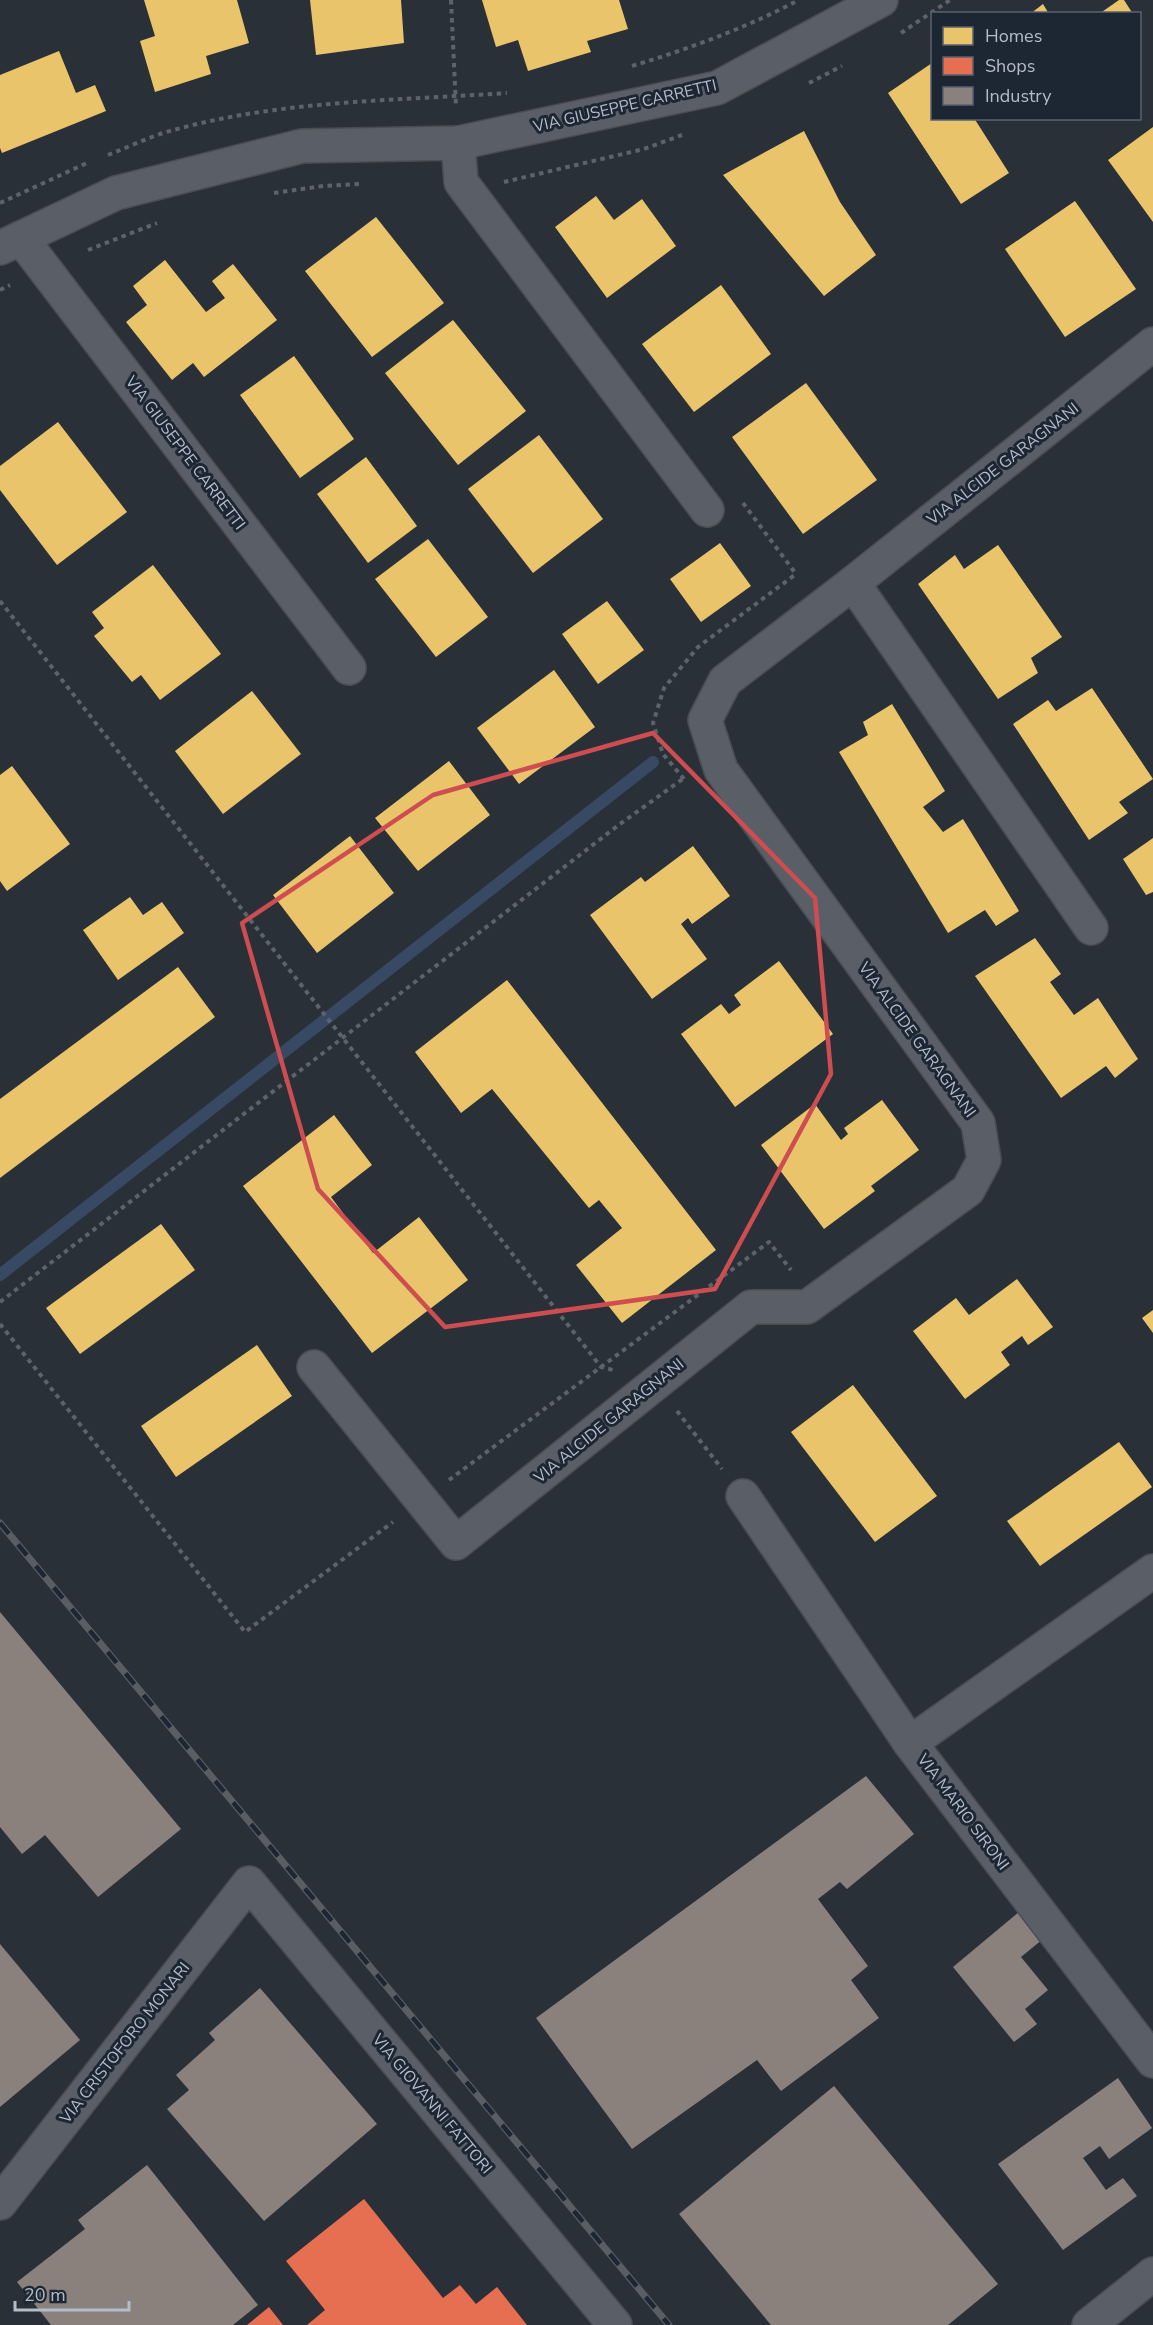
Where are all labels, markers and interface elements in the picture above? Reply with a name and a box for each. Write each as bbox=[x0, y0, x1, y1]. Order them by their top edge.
legend bbox=[931, 12, 1141, 120]
text: Homes bbox=[985, 24, 1042, 48]
text: Shops bbox=[985, 54, 1035, 78]
street label: VIA GIUSEPPE CARRETTI bbox=[530, 74, 719, 138]
text: Industry bbox=[985, 84, 1052, 108]
street label: VIA GIUSEPPE CARRETTI bbox=[119, 371, 250, 534]
street label: VIA ALCIDE GARAGNANI bbox=[922, 398, 1084, 531]
street label: VIA ALCIDE GARAGNANI bbox=[853, 957, 981, 1122]
street label: VIA ALCIDE GARAGNANI bbox=[529, 1354, 689, 1489]
street label: VIA MARIO SIRONI bbox=[911, 1749, 1014, 1875]
street label: VIA CRISTOFORO MONARI bbox=[54, 1958, 195, 2129]
street label: VIA GIOVANNI FATTORI bbox=[366, 2029, 497, 2179]
scale bar bbox=[15, 2274, 129, 2312]
text: 20 m bbox=[24, 2283, 66, 2307]

